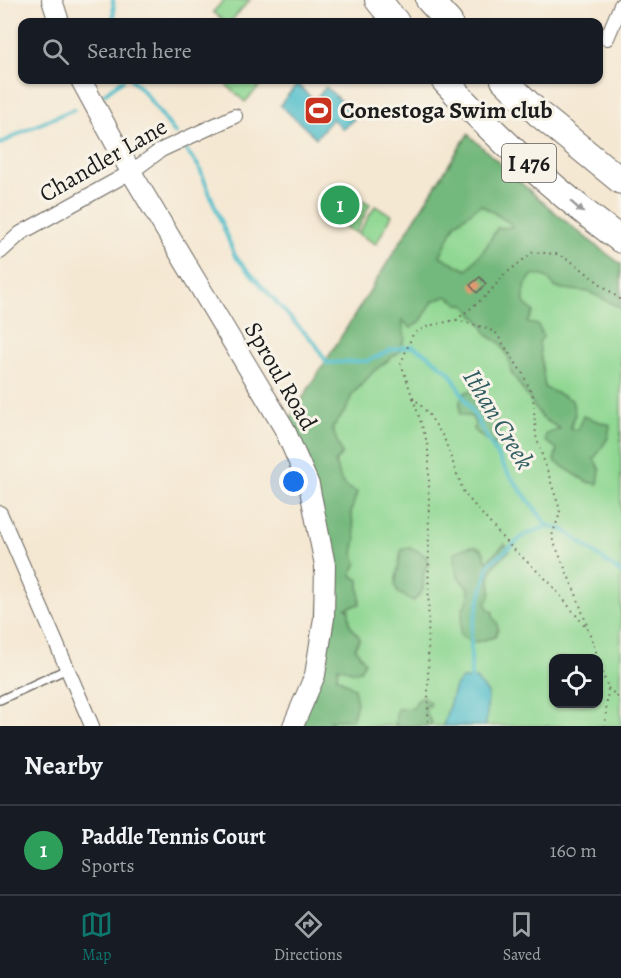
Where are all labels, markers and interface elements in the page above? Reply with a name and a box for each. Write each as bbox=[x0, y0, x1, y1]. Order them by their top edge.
search box bbox=[18, 18, 603, 84]
icon: search bbox=[39, 35, 72, 68]
text: Search here bbox=[87, 36, 192, 66]
sports icon: Conestoga Swim club bbox=[303, 94, 335, 126]
place label: Conestoga Swim club bbox=[340, 94, 553, 126]
street label: Chandler Lane bbox=[33, 110, 173, 210]
road number: I 476 bbox=[502, 144, 556, 182]
pin: 1 bbox=[320, 182, 360, 228]
one-way arrow bbox=[569, 200, 585, 213]
street label: Sproul Road bbox=[237, 316, 325, 436]
water label: Ithan Creek bbox=[455, 362, 542, 476]
your location bbox=[279, 467, 308, 496]
map controls bbox=[549, 654, 603, 708]
button: locate bbox=[549, 654, 603, 708]
text: Nearby bbox=[24, 748, 103, 783]
text: Paddle Tennis Court bbox=[81, 822, 266, 852]
text: 1 bbox=[40, 837, 47, 864]
text: 160 m bbox=[550, 837, 597, 864]
text: Sports bbox=[81, 852, 134, 879]
tab: Map bbox=[80, 908, 113, 966]
tab: Directions bbox=[274, 908, 342, 966]
tab: Saved bbox=[503, 908, 541, 966]

